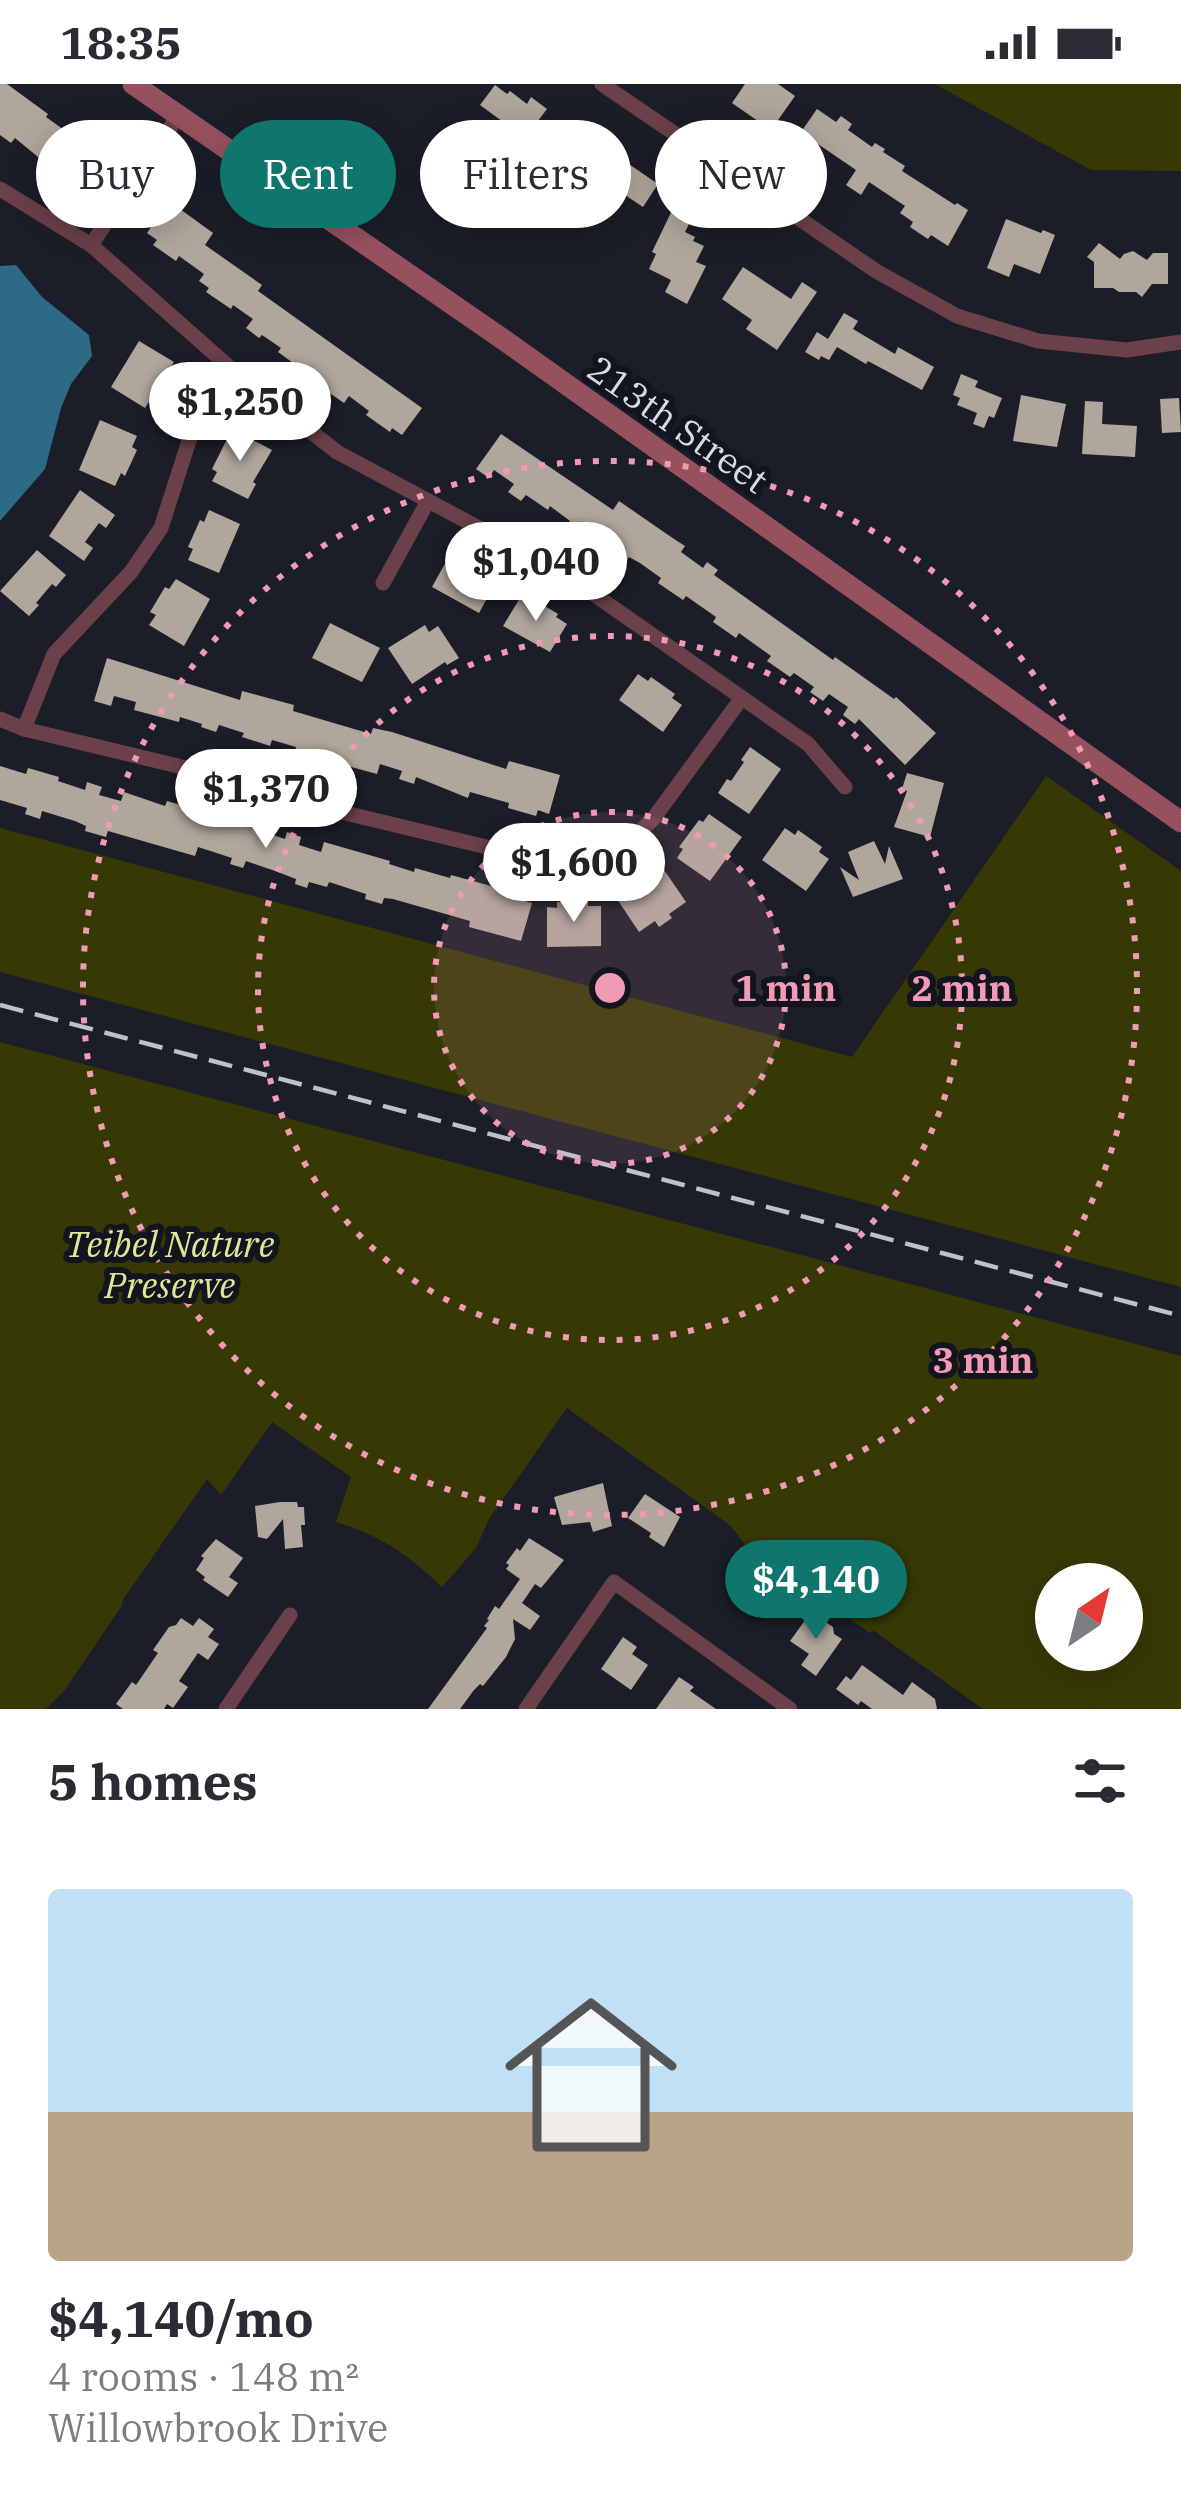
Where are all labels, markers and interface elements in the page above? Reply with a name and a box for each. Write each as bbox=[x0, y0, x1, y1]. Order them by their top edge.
text: 18:35 bbox=[60, 13, 182, 71]
chip: Buy bbox=[36, 120, 196, 228]
chip: Rent bbox=[220, 120, 396, 228]
chip: Filters bbox=[420, 120, 631, 228]
chip: New bbox=[655, 120, 827, 228]
street label: 213th Street bbox=[579, 345, 777, 503]
pin: $1,250 bbox=[142, 362, 338, 464]
text: $1,250 bbox=[176, 375, 304, 426]
pin: $1,040 bbox=[438, 522, 634, 624]
text: $1,040 bbox=[472, 535, 600, 586]
pin: $1,370 bbox=[168, 749, 364, 851]
text: $1,370 bbox=[202, 762, 330, 813]
pin: $1,600 bbox=[476, 823, 672, 925]
text: $1,600 bbox=[510, 836, 638, 887]
text: 1 min bbox=[736, 964, 836, 1011]
text: 2 min bbox=[912, 964, 1012, 1011]
centre of rings bbox=[589, 967, 631, 1009]
park label: Teibel Nature Preserve bbox=[66, 1220, 274, 1308]
text: 3 min bbox=[933, 1336, 1033, 1383]
pin: $4,140 bbox=[718, 1540, 914, 1642]
text: $4,140 bbox=[752, 1553, 880, 1604]
north arrow bbox=[1035, 1563, 1143, 1671]
map controls bbox=[1035, 1563, 1143, 1671]
text: 5 homes bbox=[48, 1748, 258, 1814]
icon: filters bbox=[1067, 1748, 1133, 1814]
icon: home bbox=[483, 1967, 699, 2183]
text: $4,140/mo bbox=[48, 2285, 314, 2351]
text: 4 rooms · 148 m² bbox=[48, 2351, 359, 2402]
text: Willowbrook Drive bbox=[48, 2402, 388, 2453]

